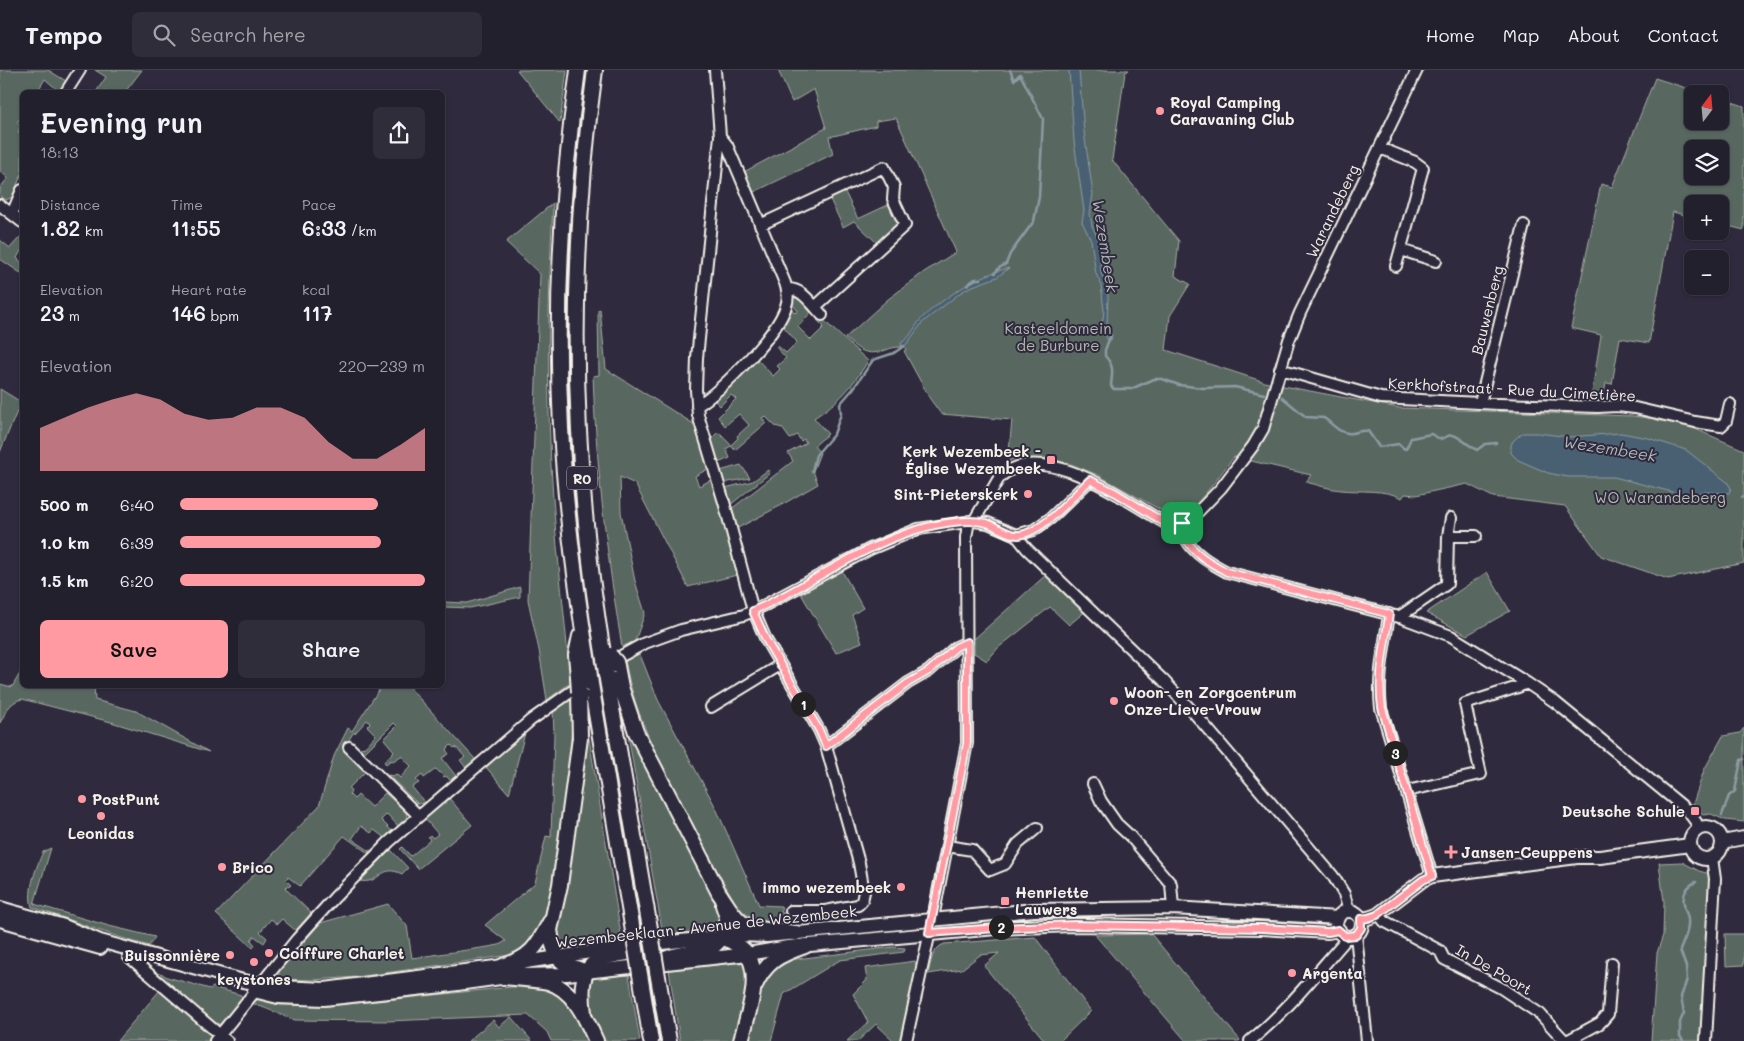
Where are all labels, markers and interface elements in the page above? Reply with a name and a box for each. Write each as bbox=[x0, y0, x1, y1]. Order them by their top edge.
search box bbox=[132, 12, 482, 57]
text: Tempo bbox=[25, 19, 102, 50]
icon: search bbox=[150, 21, 178, 49]
text: Search here bbox=[190, 22, 306, 47]
text: Home bbox=[1426, 23, 1475, 47]
text: Map bbox=[1503, 23, 1539, 47]
text: About bbox=[1567, 23, 1620, 47]
text: Contact bbox=[1648, 23, 1719, 47]
north arrow bbox=[1684, 85, 1729, 130]
map controls bbox=[1684, 85, 1729, 295]
place label: Royal Camping Caravaning Club bbox=[1170, 92, 1295, 129]
text: Evening run bbox=[40, 104, 203, 140]
marker: Royal Camping Caravaning Club bbox=[1154, 105, 1166, 117]
button: share bbox=[373, 107, 425, 159]
button: layers bbox=[1684, 140, 1729, 185]
text: 18:13 bbox=[40, 141, 78, 162]
street label: Warandeberg bbox=[1301, 161, 1363, 261]
text: Distance bbox=[40, 195, 100, 214]
text: Time bbox=[171, 195, 203, 214]
text: Pace bbox=[302, 195, 336, 214]
button: + bbox=[1684, 195, 1729, 240]
water label: Wezembeek bbox=[1088, 198, 1124, 295]
text: 1.82 bbox=[40, 214, 80, 241]
text: 11:55 bbox=[171, 214, 221, 241]
text: 6:33 bbox=[302, 214, 346, 241]
text: km bbox=[80, 221, 103, 240]
text: /km bbox=[346, 221, 377, 240]
button: − bbox=[1684, 250, 1729, 295]
street label: Bauwenberg bbox=[1466, 263, 1508, 357]
text: Elevation bbox=[40, 280, 103, 299]
text: Heart rate bbox=[171, 280, 247, 299]
text: kcal bbox=[302, 280, 330, 299]
text: 23 bbox=[40, 299, 64, 326]
text: 146 bbox=[171, 299, 206, 326]
text: 117 bbox=[302, 299, 332, 326]
text: m bbox=[64, 306, 80, 325]
text: bpm bbox=[206, 306, 239, 325]
park label: Kasteeldomein de Burbure bbox=[1004, 318, 1112, 355]
text: Elevation bbox=[40, 355, 112, 376]
text: 220–239 m bbox=[339, 355, 425, 376]
street label: Kerkhofstraat - Rue du Cimetière bbox=[1388, 373, 1636, 405]
water label: Wezembeek bbox=[1562, 430, 1659, 466]
place label: Kerk Wezembeek - Église Wezembeek bbox=[903, 441, 1041, 478]
marker: Kerk Wezembeek - Église Wezembeek bbox=[1045, 454, 1057, 466]
road number: R0 bbox=[567, 466, 597, 489]
place label: Sint-Pieterskerk bbox=[894, 484, 1018, 504]
park label: WO Warandeberg bbox=[1594, 487, 1726, 507]
marker: Sint-Pieterskerk bbox=[1022, 488, 1034, 500]
text: 500 m bbox=[40, 494, 88, 515]
text: 6:40 bbox=[120, 494, 154, 515]
pin bbox=[1161, 502, 1203, 544]
icon: arrive bbox=[1168, 509, 1196, 537]
text: 1.0 km bbox=[40, 532, 89, 553]
text: 6:39 bbox=[120, 532, 153, 553]
text: 1.5 km bbox=[40, 570, 88, 591]
text: 6:20 bbox=[120, 570, 153, 591]
button: Save bbox=[40, 620, 228, 678]
button: Share bbox=[238, 620, 425, 678]
place label: Woon- en Zorgcentrum Onze-Lieve-Vrouw bbox=[1124, 682, 1296, 719]
pin: 1 bbox=[790, 692, 816, 716]
text: 1 bbox=[800, 695, 807, 714]
marker: Woon- en Zorgcentrum Onze-Lieve-Vrouw bbox=[1108, 695, 1120, 707]
pin: 3 bbox=[1382, 740, 1408, 766]
text: 3 bbox=[1391, 744, 1400, 763]
place label: PostPunt bbox=[92, 789, 160, 809]
marker: PostPunt bbox=[76, 793, 88, 805]
place label: Deutsche Schule bbox=[1562, 801, 1685, 821]
marker: Deutsche Schule bbox=[1689, 805, 1701, 817]
marker: Leonidas bbox=[95, 810, 107, 822]
place label: Leonidas bbox=[68, 823, 134, 843]
place label: Jansen-Ceuppens bbox=[1461, 842, 1593, 862]
marker: Jansen-Ceuppens bbox=[1445, 846, 1457, 858]
place label: Brico bbox=[232, 857, 273, 877]
marker: Brico bbox=[216, 861, 228, 873]
place label: immo wezembeek bbox=[762, 877, 891, 897]
marker: immo wezembeek bbox=[895, 881, 907, 893]
place label: Henriette Lauwers bbox=[1015, 882, 1089, 919]
marker: Henriette Lauwers bbox=[999, 895, 1011, 907]
street label: Wezembeeklaan - Avenue de Wezembeek bbox=[554, 900, 858, 952]
pin: 2 bbox=[988, 914, 1014, 940]
text: 2 bbox=[998, 918, 1005, 937]
street label: In De Poort bbox=[1452, 939, 1536, 999]
place label: Coiffure Charlet bbox=[279, 943, 405, 963]
place label: Buissonnière bbox=[124, 945, 220, 965]
marker: Coiffure Charlet bbox=[263, 947, 275, 959]
marker: Buissonnière bbox=[224, 949, 236, 961]
marker: keystones bbox=[248, 956, 260, 968]
place label: Argenta bbox=[1302, 963, 1363, 983]
marker: Argenta bbox=[1286, 967, 1298, 979]
place label: keystones bbox=[217, 969, 291, 989]

